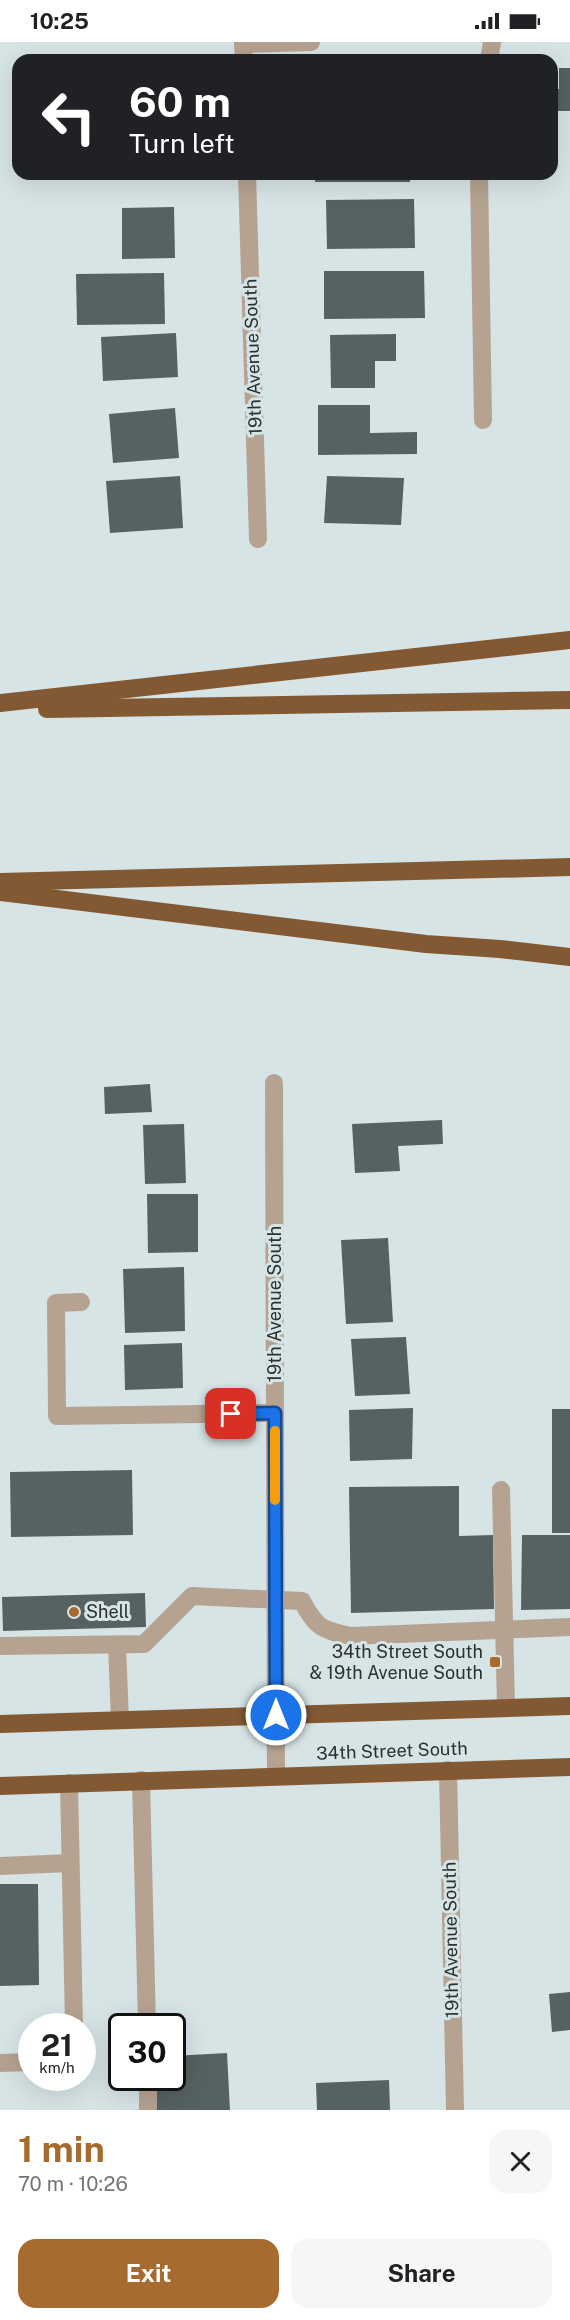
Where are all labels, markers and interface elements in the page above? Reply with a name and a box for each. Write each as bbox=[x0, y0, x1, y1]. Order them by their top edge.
text: 10:25 bbox=[30, 8, 89, 34]
text: 60 m bbox=[129, 77, 231, 126]
icon: left bbox=[30, 78, 108, 156]
text: Turn left bbox=[129, 127, 235, 159]
street label: 19th Avenue South bbox=[239, 278, 266, 436]
street label: 19th Avenue South bbox=[264, 1226, 285, 1382]
pin bbox=[205, 1388, 256, 1439]
icon: arrive bbox=[214, 1397, 247, 1430]
place label: Shell bbox=[86, 1601, 129, 1622]
marker: Shell bbox=[67, 1605, 81, 1619]
place label: 34th Street South & 19th Avenue South bbox=[309, 1641, 483, 1683]
marker: 34th Street South & 19th Avenue South bbox=[488, 1655, 502, 1669]
position arrow bbox=[244, 1683, 308, 1747]
street label: 34th Street South bbox=[316, 1737, 468, 1764]
street label: 19th Avenue South bbox=[439, 1862, 462, 2018]
speed limit sign: 30 bbox=[108, 2013, 186, 2091]
text: 21 bbox=[41, 2027, 73, 2063]
text: km/h bbox=[39, 2059, 75, 2076]
text: 1 min bbox=[18, 2128, 105, 2170]
button: close bbox=[489, 2130, 552, 2193]
text: 70 m · 10:26 bbox=[18, 2172, 128, 2196]
button: Exit bbox=[18, 2239, 279, 2308]
button: Share bbox=[291, 2239, 552, 2308]

